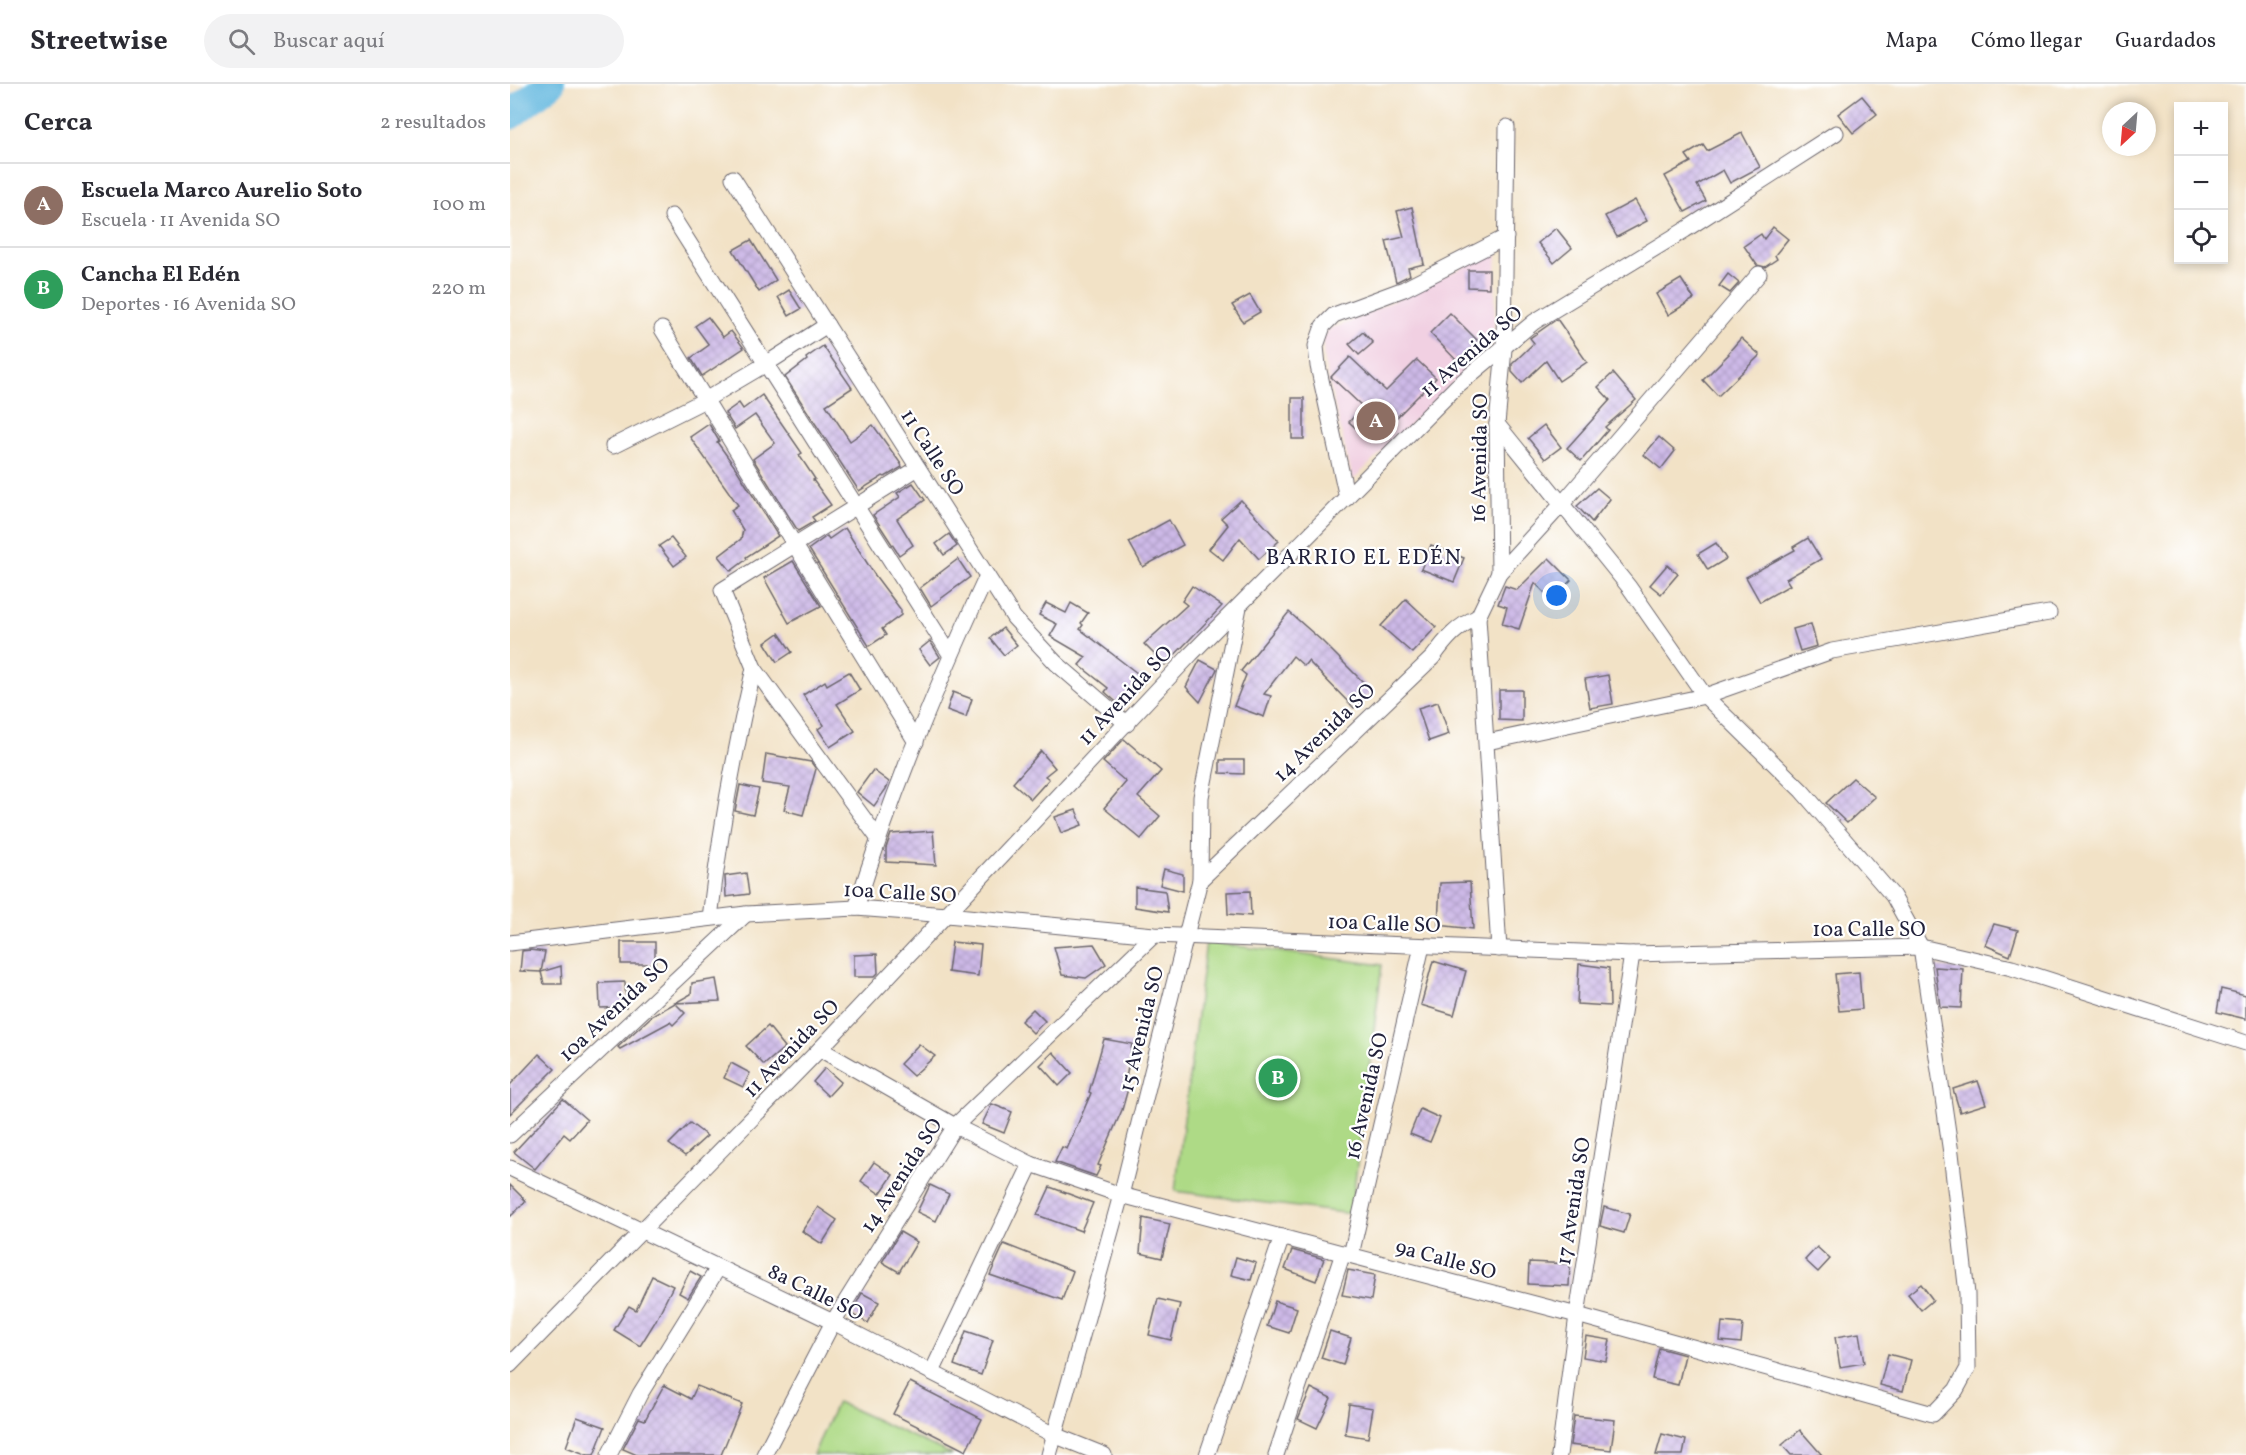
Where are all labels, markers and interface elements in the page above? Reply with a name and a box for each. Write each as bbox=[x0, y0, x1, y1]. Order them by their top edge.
search box bbox=[204, 14, 624, 68]
text: Streetwise bbox=[30, 22, 168, 61]
icon: search bbox=[225, 25, 258, 58]
text: Buscar aquí bbox=[273, 26, 385, 57]
text: Mapa bbox=[1885, 27, 1938, 56]
text: Cómo llegar bbox=[1971, 27, 2082, 56]
text: Guardados bbox=[2115, 27, 2216, 56]
north arrow bbox=[2102, 102, 2156, 156]
map controls bbox=[2174, 102, 2228, 264]
button: + bbox=[2174, 102, 2228, 156]
text: Cerca bbox=[24, 105, 93, 141]
text: 2 resultados bbox=[380, 109, 486, 137]
button: − bbox=[2174, 156, 2228, 210]
text: Escuela Marco Aurelio Soto bbox=[81, 176, 362, 207]
text: A bbox=[36, 191, 51, 219]
text: 100 m bbox=[432, 191, 486, 219]
text: Escuela · 11 Avenida SO bbox=[81, 207, 280, 235]
button: locate bbox=[2174, 210, 2228, 264]
text: Cancha El Edén bbox=[81, 260, 241, 291]
text: B bbox=[37, 275, 50, 303]
text: 220 m bbox=[431, 275, 486, 303]
text: Deportes · 16 Avenida SO bbox=[81, 291, 296, 319]
street label: 11 Avenida SO bbox=[1414, 299, 1529, 405]
street label: 16 Avenida SO bbox=[1465, 393, 1496, 523]
pin: A bbox=[1356, 398, 1396, 444]
street label: 11 Calle SO bbox=[893, 404, 971, 502]
district label: BARRIO EL EDÉN bbox=[1266, 543, 1462, 574]
your location bbox=[1542, 581, 1571, 610]
street label: 11 Avenida SO bbox=[1072, 640, 1180, 752]
street label: 14 Avenida SO bbox=[1268, 677, 1382, 789]
street label: 10a Calle SO bbox=[843, 876, 957, 911]
street label: 10a Calle SO bbox=[1327, 908, 1441, 941]
street label: 10a Calle SO bbox=[1812, 916, 1926, 945]
street label: 10a Avenida SO bbox=[553, 951, 677, 1069]
street label: 15 Avenida SO bbox=[1113, 963, 1172, 1096]
street label: 11 Avenida SO bbox=[737, 993, 847, 1105]
street label: 16 Avenida SO bbox=[1339, 1030, 1396, 1163]
pin: B bbox=[1258, 1056, 1298, 1100]
street label: 14 Avenida SO bbox=[854, 1113, 950, 1239]
street label: 17 Avenida SO bbox=[1550, 1135, 1599, 1267]
street label: 9a Calle SO bbox=[1392, 1233, 1499, 1288]
street label: 8a Calle SO bbox=[763, 1258, 868, 1329]

